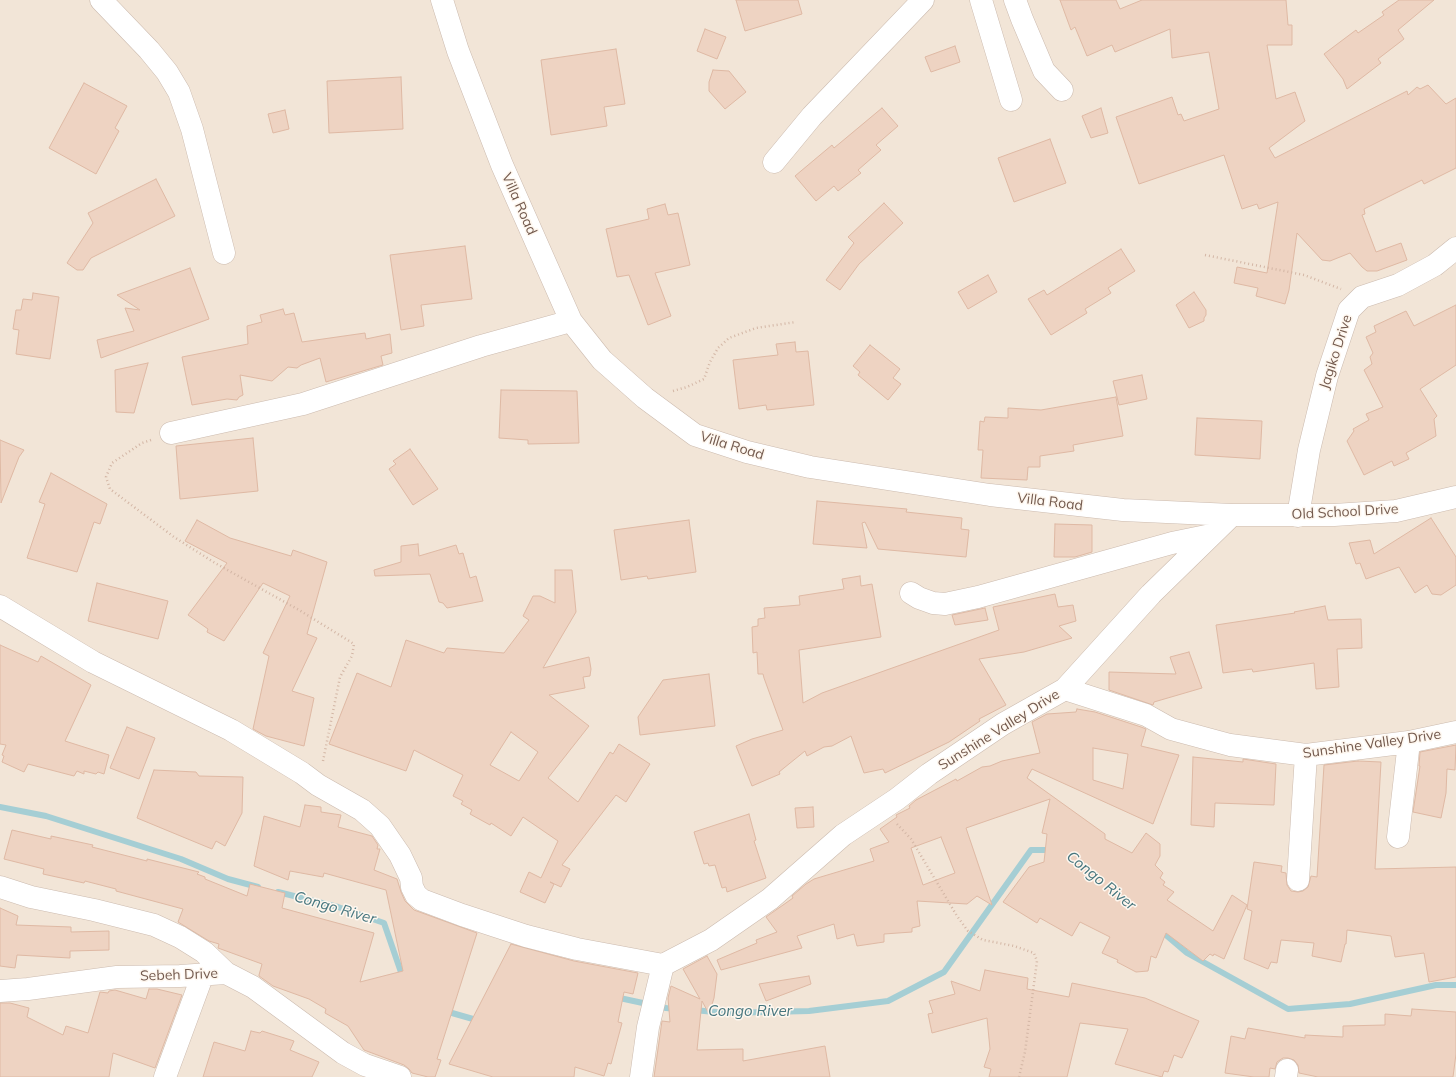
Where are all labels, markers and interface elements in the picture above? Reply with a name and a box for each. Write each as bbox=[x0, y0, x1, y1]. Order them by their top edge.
street label: Villa Road bbox=[498, 170, 540, 238]
street label: Jagiko Drive bbox=[1316, 313, 1356, 391]
street label: Villa Road bbox=[698, 428, 766, 464]
street label: Villa Road bbox=[1016, 490, 1084, 514]
street label: Old School Drive bbox=[1291, 501, 1399, 523]
street label: Sunshine Valley Drive bbox=[935, 686, 1063, 774]
street label: Sunshine Valley Drive bbox=[1302, 726, 1442, 762]
water label: Congo River bbox=[1063, 848, 1139, 914]
water label: Congo River bbox=[292, 888, 378, 928]
street label: Sebeh Drive bbox=[140, 965, 218, 985]
water label: Congo River bbox=[708, 1002, 792, 1020]

